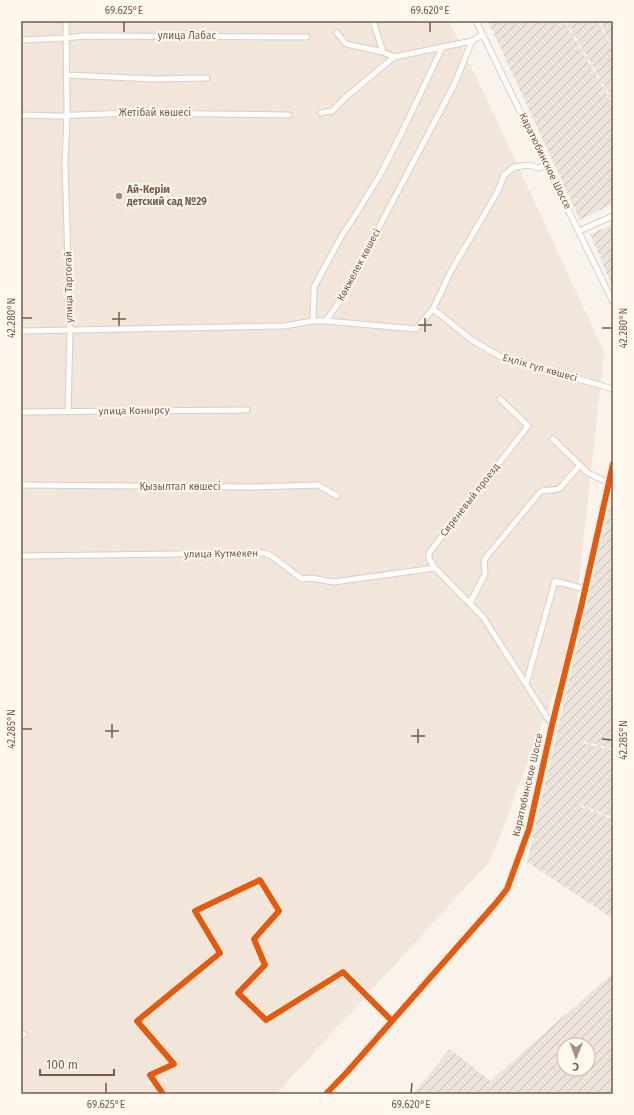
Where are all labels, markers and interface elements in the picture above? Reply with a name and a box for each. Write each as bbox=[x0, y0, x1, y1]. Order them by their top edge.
text: 69.625°E bbox=[105, 5, 143, 17]
text: 69.620°E bbox=[410, 5, 450, 17]
street label: улица Лабас bbox=[158, 30, 216, 42]
street label: Жетібай көшесі bbox=[119, 106, 191, 119]
street label: Каратюбинское Шоссе bbox=[516, 111, 574, 211]
place label: Ай-Керім детский сад №29 bbox=[126, 184, 207, 208]
marker: Ай-Керім детский сад №29 bbox=[114, 191, 124, 201]
street label: Көкжелек көшесі bbox=[334, 226, 383, 303]
street label: улица Тартогай bbox=[62, 251, 76, 323]
text: 42.280°N bbox=[6, 298, 18, 338]
text: 42.280°N bbox=[618, 308, 630, 348]
street label: Еңлік гүл көшесі bbox=[501, 351, 579, 384]
street label: улица Конырсу bbox=[98, 404, 170, 418]
street label: Сиреневый проезд bbox=[438, 461, 502, 539]
street label: Қызылтал көшесі bbox=[139, 480, 221, 493]
street label: улица Кутмекен bbox=[184, 547, 258, 561]
text: 42.285°N bbox=[6, 709, 18, 749]
text: 42.285°N bbox=[618, 720, 630, 760]
street label: Каратюбинское Шоссе bbox=[510, 732, 546, 838]
north arrow bbox=[556, 1037, 596, 1077]
scale bar bbox=[40, 1051, 114, 1077]
text: 100 m bbox=[46, 1058, 78, 1072]
text: С bbox=[572, 1060, 579, 1073]
text: 69.625°E bbox=[87, 1099, 125, 1111]
text: 69.620°E bbox=[391, 1099, 431, 1111]

